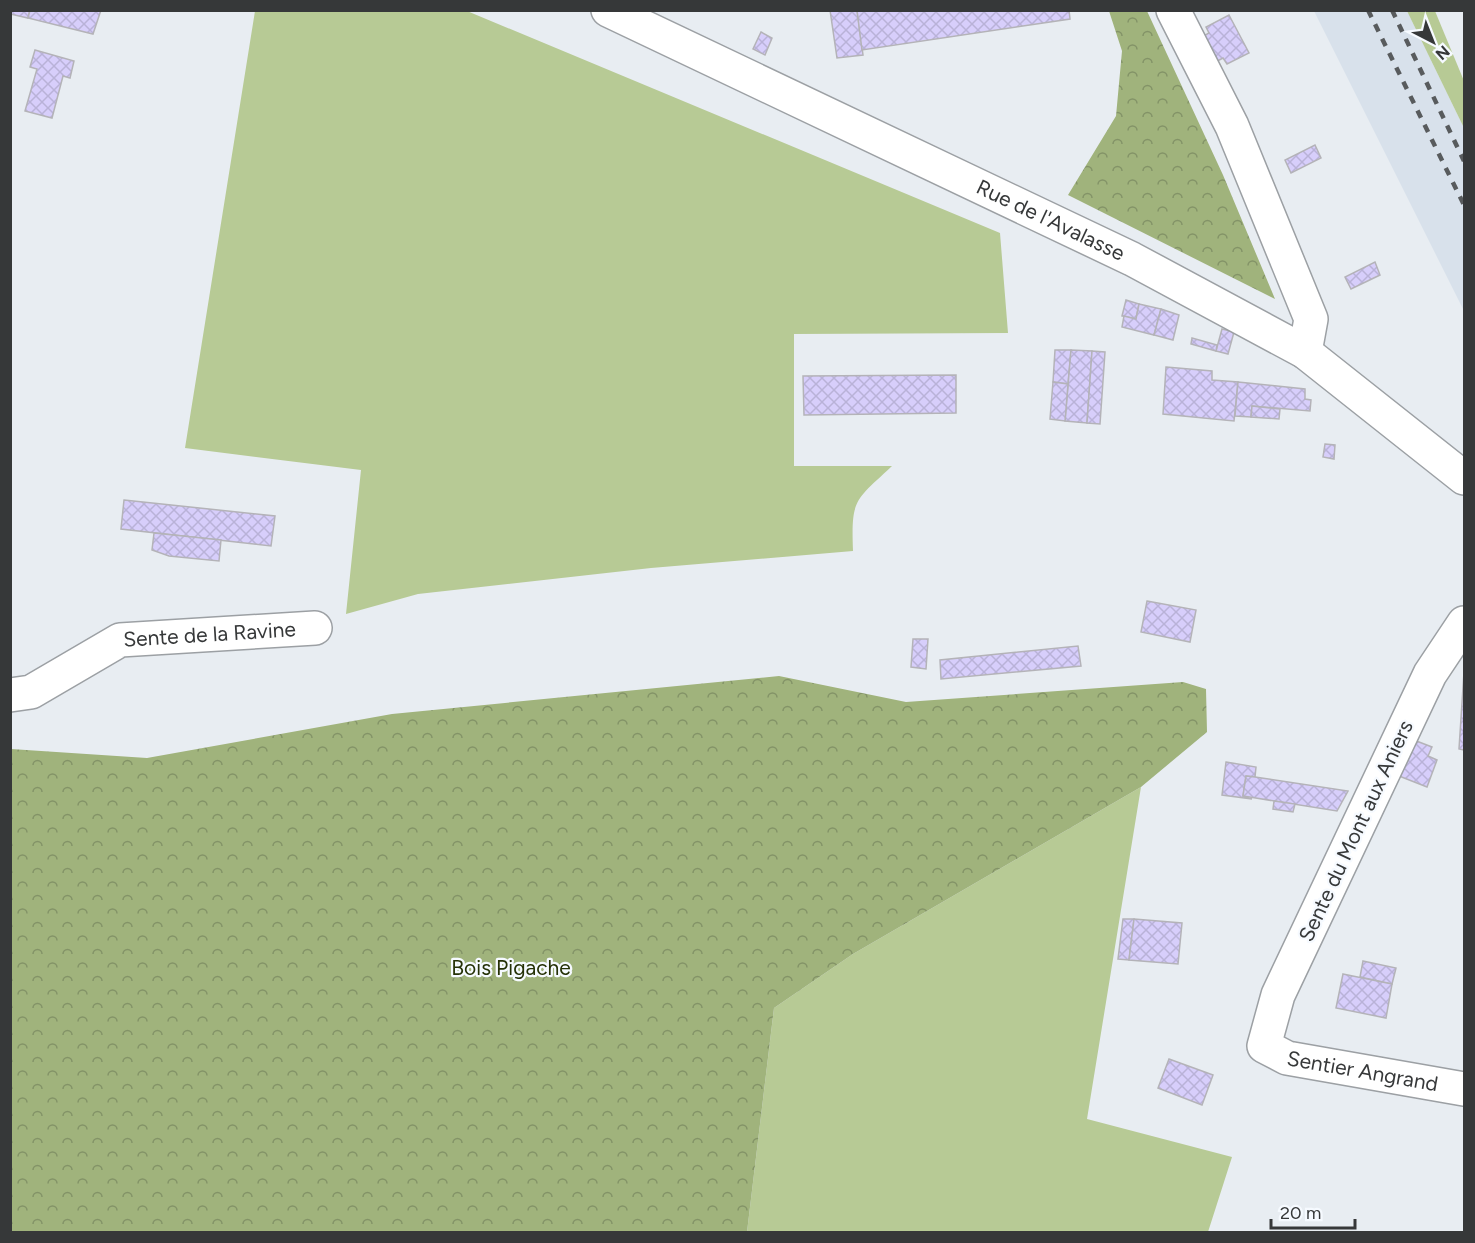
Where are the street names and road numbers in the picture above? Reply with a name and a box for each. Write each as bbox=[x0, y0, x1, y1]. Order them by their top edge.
street label: Rue de l'Avalasse bbox=[973, 174, 1129, 266]
street label: Sente de la Ravine bbox=[122, 616, 297, 652]
street label: Sente du Mont aux Aniers bbox=[1293, 716, 1418, 945]
street label: Sentier Angrand bbox=[1285, 1045, 1440, 1096]

